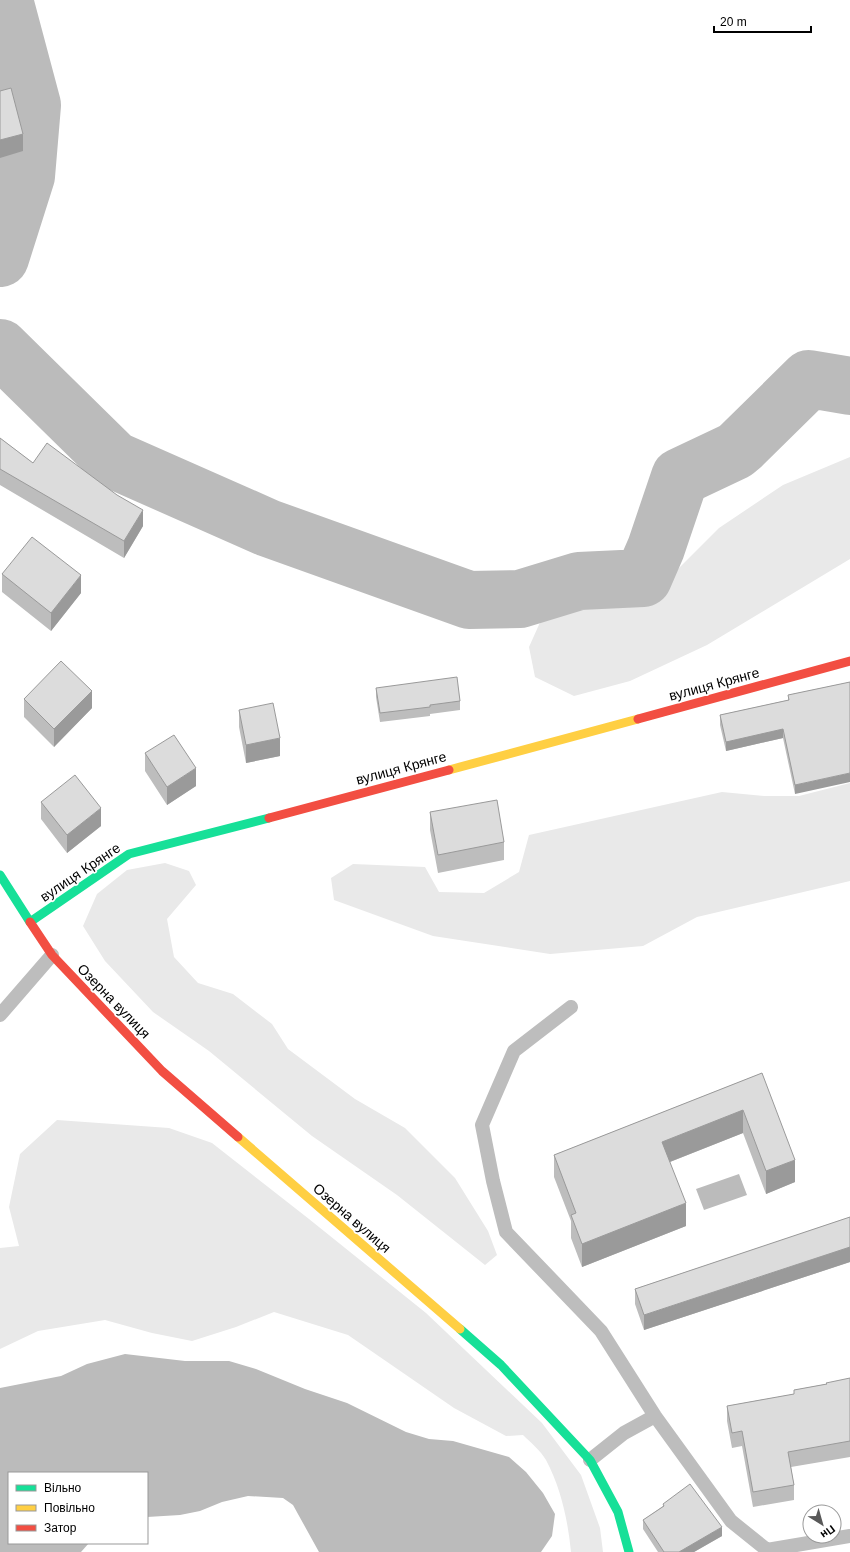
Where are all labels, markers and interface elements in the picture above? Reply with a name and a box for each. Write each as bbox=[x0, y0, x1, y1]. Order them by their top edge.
scale bar bbox=[714, 8, 811, 34]
text: 20 m bbox=[720, 15, 747, 29]
street label: вулиця Крянге bbox=[667, 664, 761, 704]
street label: вулиця Крянге bbox=[354, 748, 448, 788]
street label: вулиця Крянге bbox=[37, 839, 123, 905]
street label: Озерна вулиця bbox=[74, 960, 154, 1042]
street label: Озерна вулиця bbox=[310, 1180, 394, 1256]
legend bbox=[8, 1472, 148, 1544]
text: Вільно bbox=[44, 1481, 82, 1495]
text: Повільно bbox=[44, 1501, 95, 1515]
north arrow bbox=[802, 1504, 842, 1544]
text: Затор bbox=[44, 1521, 77, 1535]
text: Пн bbox=[819, 1523, 837, 1541]

